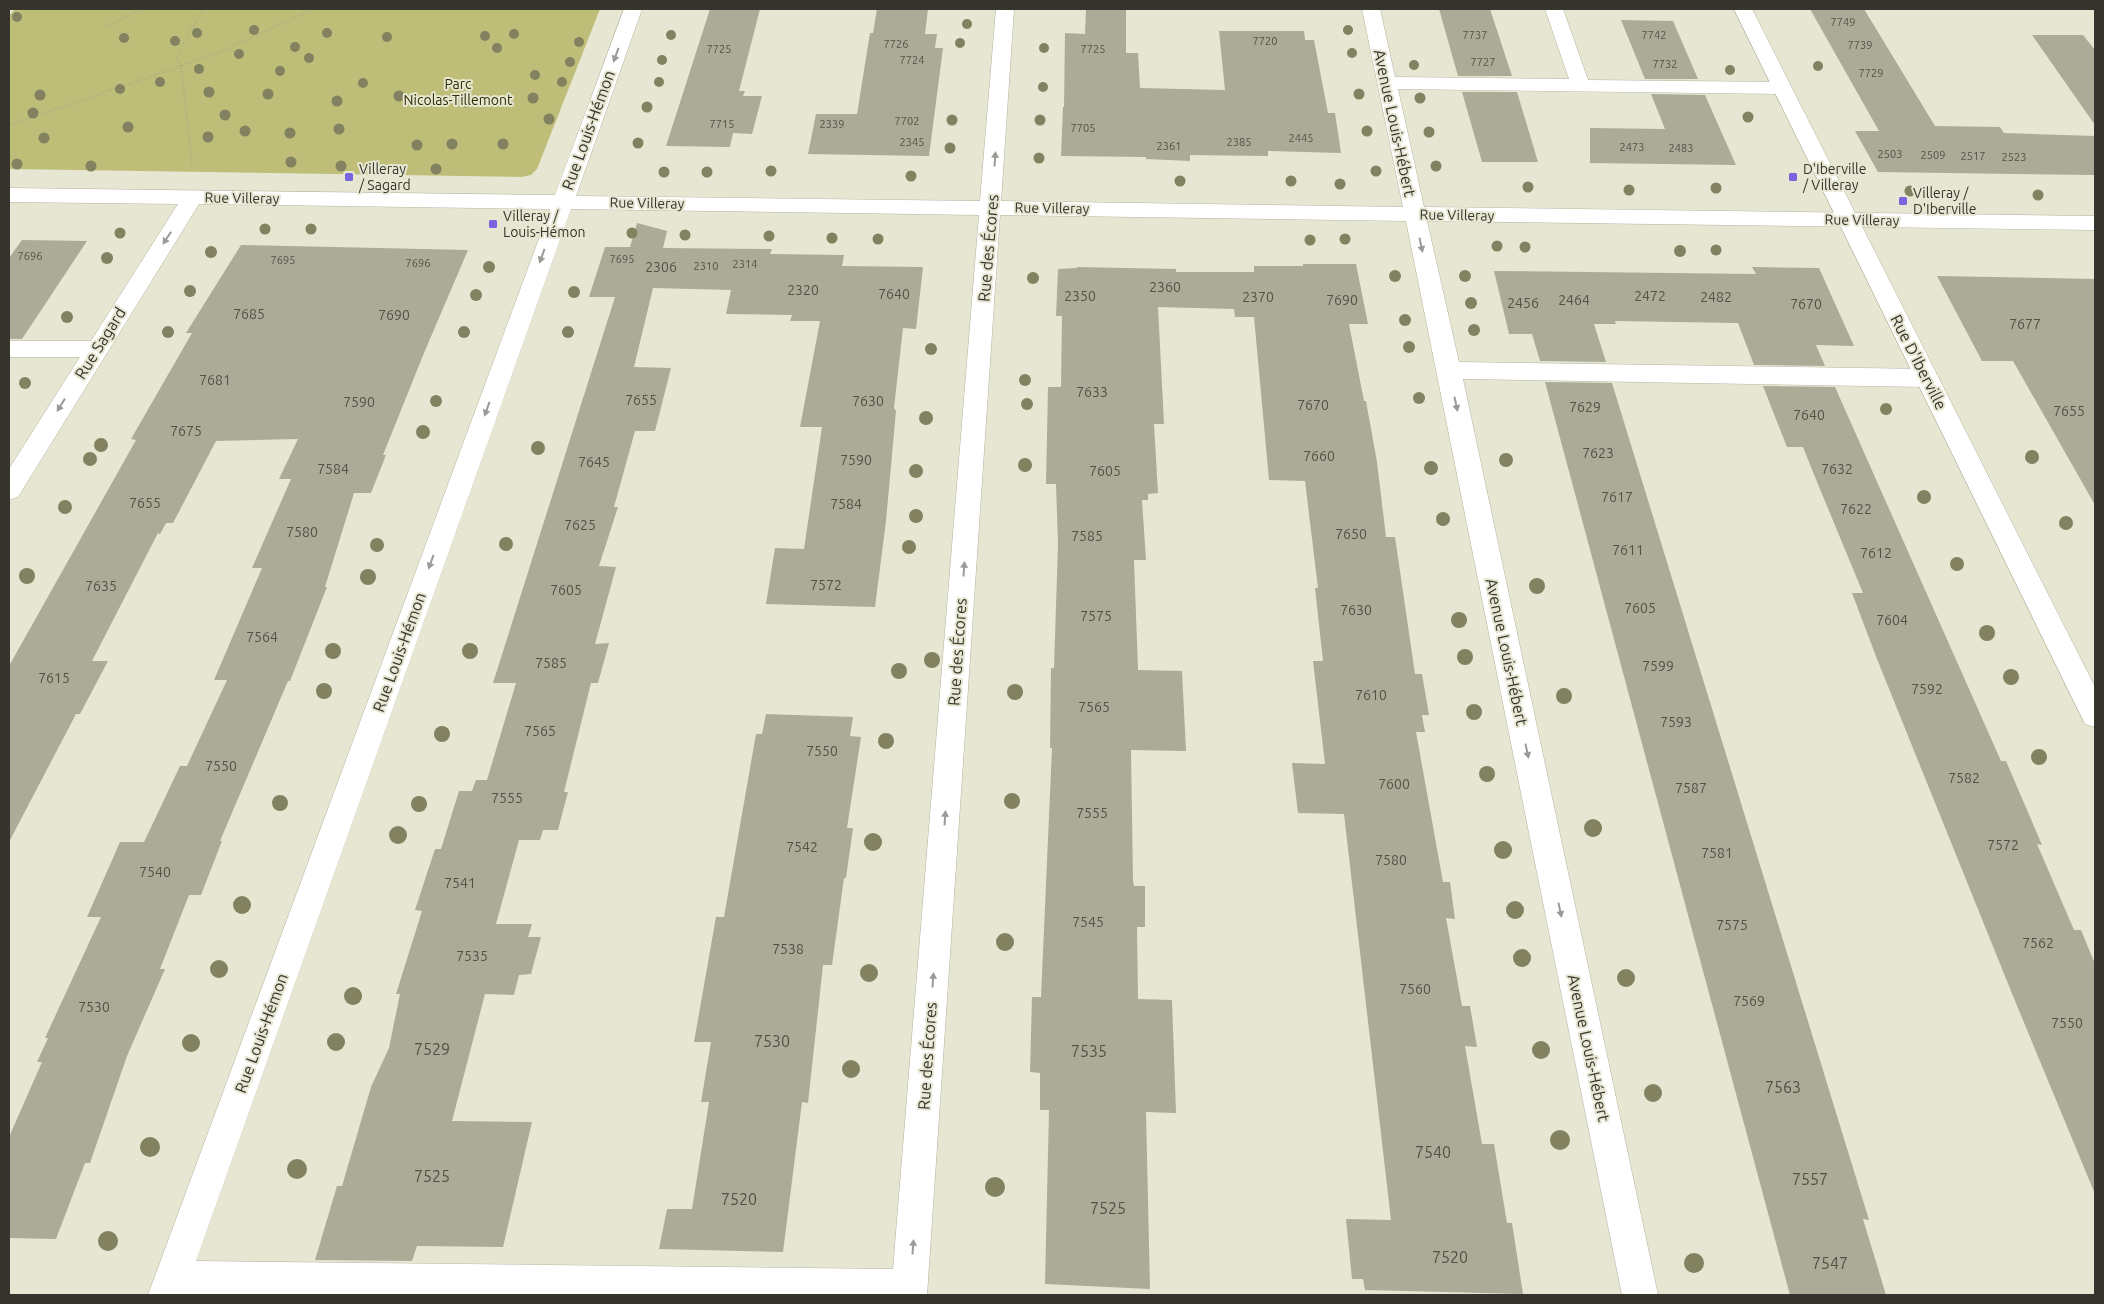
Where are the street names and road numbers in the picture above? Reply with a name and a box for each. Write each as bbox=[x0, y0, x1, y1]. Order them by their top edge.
street label: Avenue Louis-Hébert bbox=[1371, 48, 1420, 199]
street label: Rue Louis-Hémon bbox=[558, 68, 618, 192]
street label: Rue Villeray bbox=[205, 189, 280, 207]
street label: Rue des Écores bbox=[972, 193, 1002, 303]
street label: Rue Villeray bbox=[610, 194, 685, 212]
street label: Rue Villeray bbox=[1015, 199, 1090, 217]
street label: Rue Villeray bbox=[1420, 206, 1495, 224]
street label: Rue Villeray bbox=[1825, 211, 1900, 229]
street label: Rue Sagard bbox=[71, 304, 129, 382]
street label: Rue D'Iberville bbox=[1887, 312, 1951, 412]
street label: Avenue Louis-Hébert bbox=[1483, 577, 1532, 728]
street label: Rue Louis-Hémon bbox=[369, 590, 429, 714]
street label: Rue des Écores bbox=[942, 597, 970, 706]
street label: Rue Louis-Hémon bbox=[231, 971, 291, 1095]
street label: Avenue Louis-Hébert bbox=[1565, 973, 1614, 1124]
street label: Rue des Écores bbox=[912, 1001, 940, 1110]

